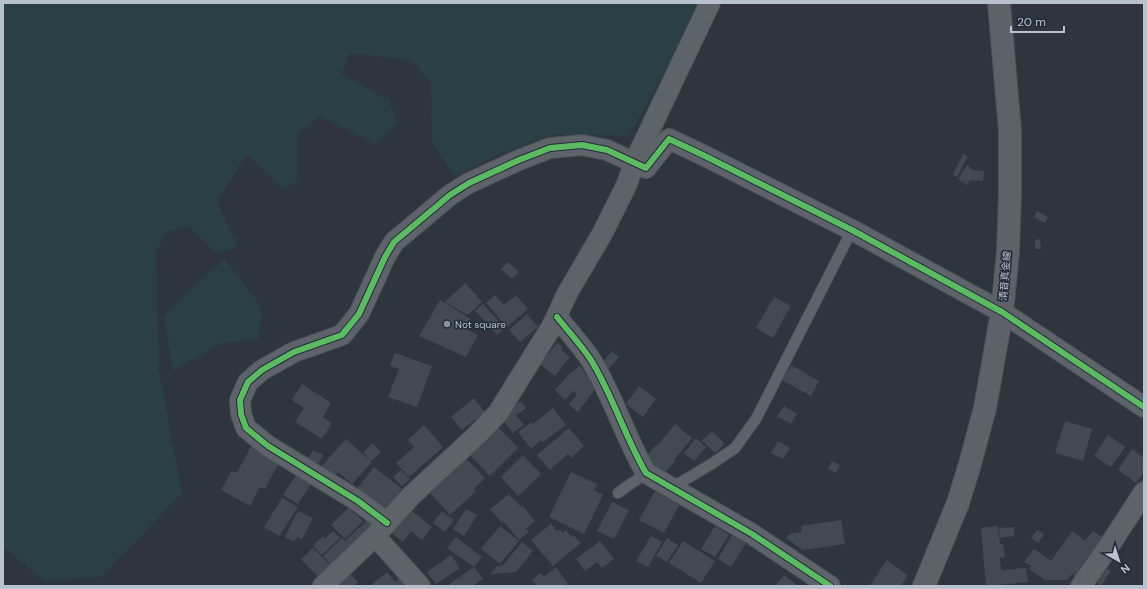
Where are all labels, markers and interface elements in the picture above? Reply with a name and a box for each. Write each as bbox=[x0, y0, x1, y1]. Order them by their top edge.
scale bar bbox=[1011, 8, 1064, 34]
text: 20 m bbox=[1017, 14, 1046, 30]
street label: 清音真金線 bbox=[996, 251, 1014, 301]
place label: Not square bbox=[455, 318, 506, 331]
marker: Not square bbox=[442, 319, 452, 329]
north arrow bbox=[1099, 541, 1139, 581]
text: N bbox=[1118, 561, 1133, 577]

